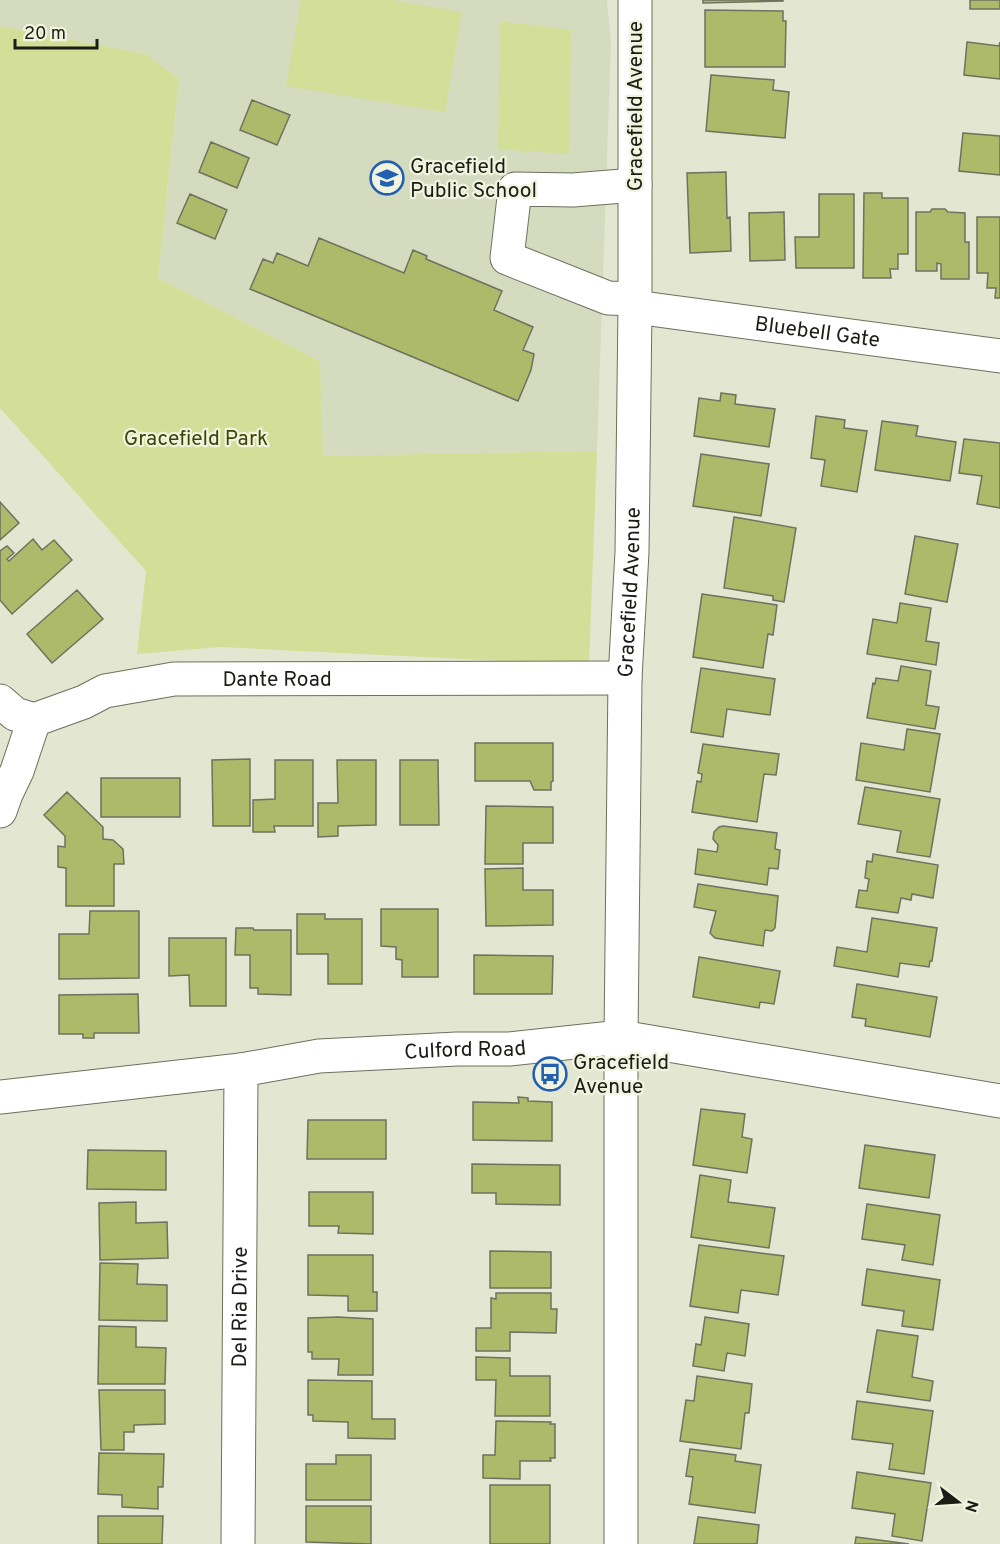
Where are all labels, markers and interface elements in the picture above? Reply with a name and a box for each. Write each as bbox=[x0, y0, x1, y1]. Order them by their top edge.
scale bar bbox=[15, 12, 98, 50]
street label: Gracefield Avenue bbox=[623, 21, 650, 191]
text: 20 m bbox=[24, 23, 66, 46]
place label: Gracefield Public School bbox=[410, 154, 537, 205]
school or university icon: Gracefield Public School bbox=[369, 160, 405, 196]
street label: Bluebell Gate bbox=[753, 311, 881, 355]
park label: Gracefield Park bbox=[124, 426, 268, 453]
street label: Gracefield Avenue bbox=[613, 507, 648, 678]
street label: Dante Road bbox=[222, 667, 332, 694]
street label: Culford Road bbox=[403, 1035, 528, 1067]
place label: Gracefield Avenue bbox=[573, 1050, 669, 1101]
bus stop icon: Gracefield Avenue bbox=[532, 1056, 568, 1092]
street label: Del Ria Drive bbox=[227, 1246, 255, 1368]
north arrow bbox=[928, 1472, 988, 1532]
text: N bbox=[959, 1497, 982, 1514]

